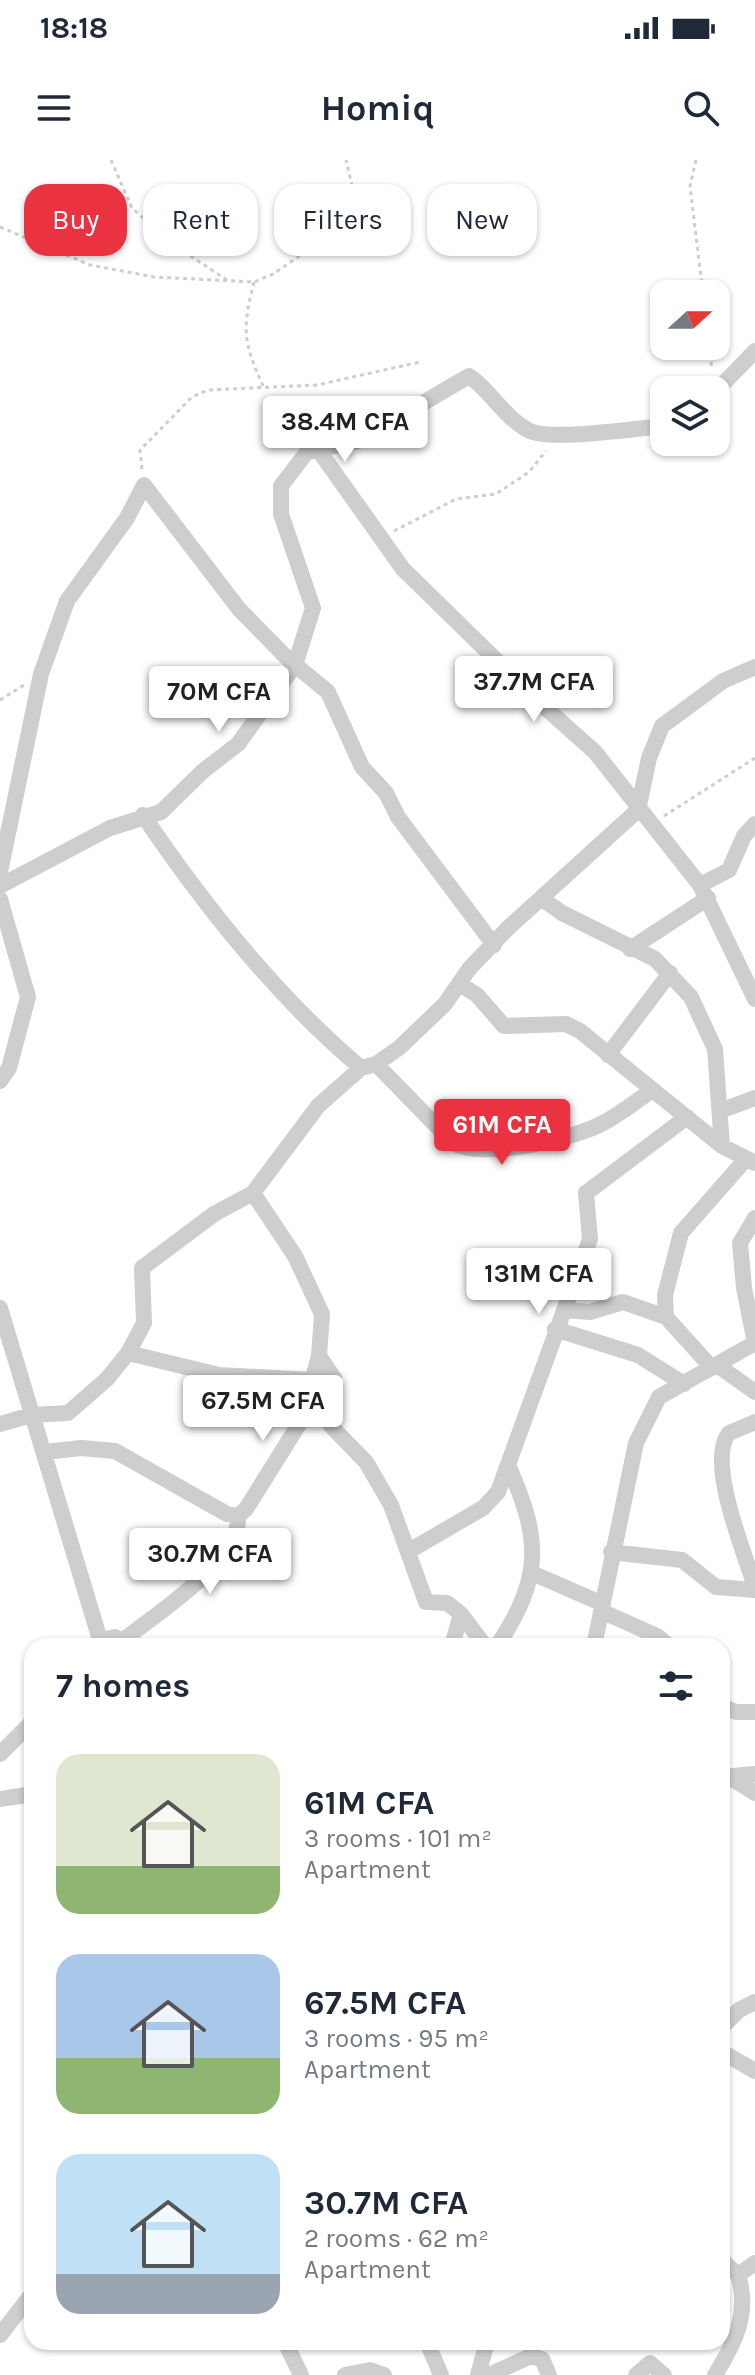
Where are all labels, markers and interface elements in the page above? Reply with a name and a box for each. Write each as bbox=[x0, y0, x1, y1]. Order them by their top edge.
text: 18:18 bbox=[40, 10, 108, 46]
icon: menu bbox=[32, 86, 76, 130]
icon: search bbox=[679, 86, 723, 130]
text: Homiq bbox=[321, 87, 434, 129]
chip: Buy bbox=[24, 184, 127, 256]
chip: Rent bbox=[143, 184, 258, 256]
chip: Filters bbox=[274, 184, 411, 256]
chip: New bbox=[427, 184, 537, 256]
north arrow bbox=[650, 280, 730, 360]
map controls bbox=[650, 280, 730, 456]
button: layers bbox=[650, 376, 730, 456]
pin: 38.4M CFA bbox=[253, 396, 437, 464]
text: 38.4M CFA bbox=[281, 406, 409, 437]
pin: 37.7M CFA bbox=[442, 656, 626, 724]
pin: 70M CFA bbox=[145, 666, 293, 734]
text: 37.7M CFA bbox=[473, 666, 595, 697]
text: 70M CFA bbox=[167, 676, 271, 707]
pin: 61M CFA bbox=[428, 1099, 576, 1167]
text: 61M CFA bbox=[452, 1109, 552, 1140]
pin: 131M CFA bbox=[456, 1248, 622, 1316]
text: 131M CFA bbox=[484, 1258, 594, 1289]
pin: 67.5M CFA bbox=[171, 1375, 355, 1443]
text: 67.5M CFA bbox=[201, 1385, 325, 1416]
pin: 30.7M CFA bbox=[118, 1528, 302, 1596]
text: 30.7M CFA bbox=[147, 1538, 273, 1569]
icon: filters bbox=[654, 1664, 698, 1708]
text: 7 homes bbox=[56, 1666, 190, 1706]
text: 61M CFA bbox=[304, 1783, 434, 1823]
icon: home bbox=[120, 1786, 216, 1882]
text: 3 rooms · 101 m² bbox=[304, 1823, 492, 1854]
text: Apartment bbox=[304, 1854, 431, 1885]
text: 67.5M CFA bbox=[304, 1983, 466, 2023]
icon: home bbox=[120, 1986, 216, 2082]
text: 3 rooms · 95 m² bbox=[304, 2023, 489, 2054]
text: Apartment bbox=[304, 2054, 431, 2085]
text: 30.7M CFA bbox=[304, 2183, 468, 2223]
icon: home bbox=[120, 2186, 216, 2282]
text: 2 rooms · 62 m² bbox=[304, 2223, 489, 2254]
text: Apartment bbox=[304, 2254, 431, 2285]

